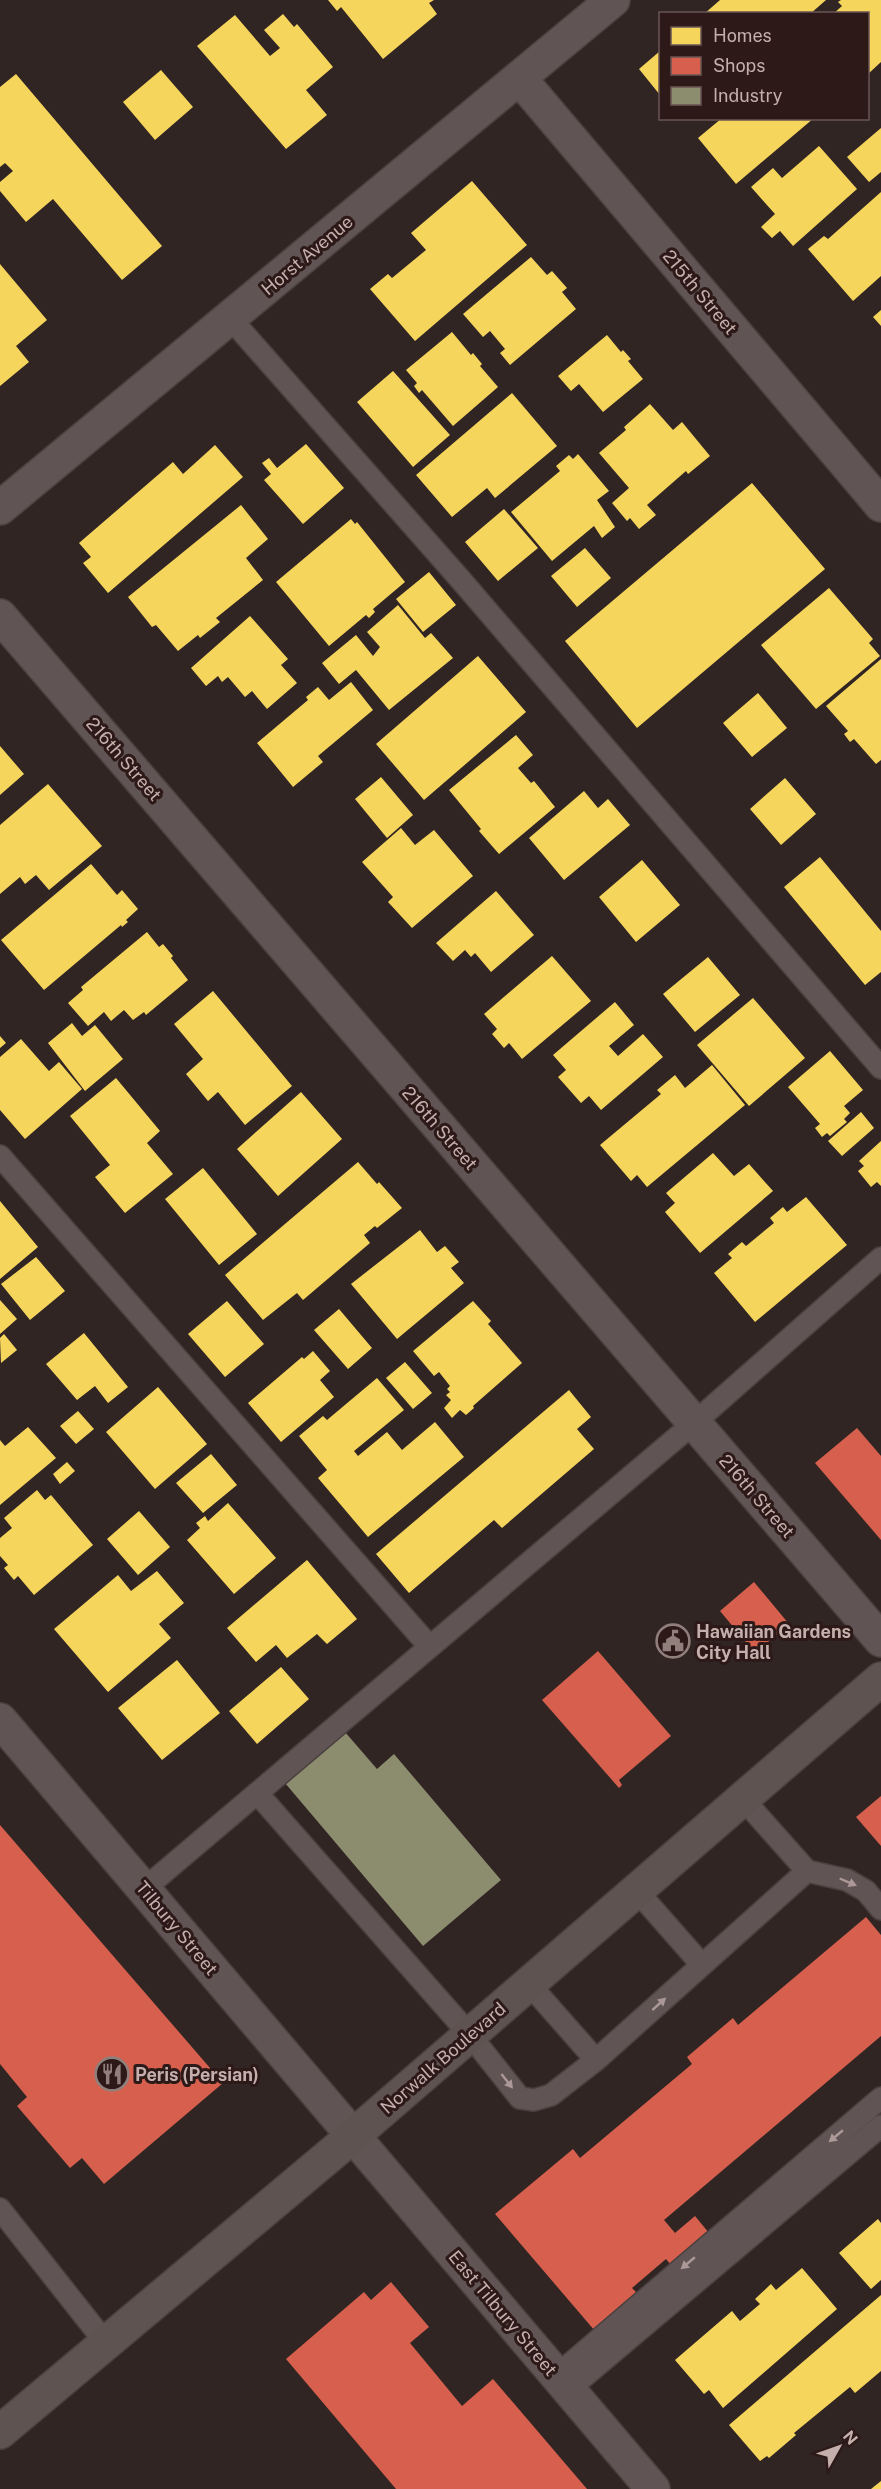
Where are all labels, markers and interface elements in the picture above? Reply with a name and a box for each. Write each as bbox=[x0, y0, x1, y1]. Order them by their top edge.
legend bbox=[659, 12, 869, 120]
text: Homes bbox=[713, 25, 772, 46]
text: Shops bbox=[713, 55, 765, 76]
text: Industry bbox=[713, 85, 783, 106]
street label: Horst Avenue bbox=[257, 211, 357, 299]
street label: 215th Street bbox=[659, 245, 741, 339]
street label: 216th Street bbox=[82, 713, 166, 805]
street label: 216th Street bbox=[398, 1082, 482, 1174]
street label: 216th Street bbox=[715, 1450, 799, 1542]
place label: Hawaiian Gardens City Hall bbox=[696, 1621, 851, 1663]
public building icon: Hawaiian Gardens City Hall bbox=[655, 1623, 691, 1659]
street label: Tilbury Street bbox=[132, 1877, 222, 1979]
one-way arrow bbox=[840, 1877, 858, 1887]
street label: Norwalk Boulevard bbox=[376, 1998, 510, 2118]
one-way arrow bbox=[651, 1998, 666, 2011]
restaurant icon: Peris (Persian) bbox=[94, 2056, 130, 2092]
place label: Peris (Persian) bbox=[135, 2064, 259, 2085]
one-way arrow bbox=[500, 2073, 512, 2088]
one-way arrow bbox=[828, 2130, 844, 2143]
street label: East Tilbury Street bbox=[445, 2246, 561, 2380]
one-way arrow bbox=[681, 2256, 696, 2269]
north arrow bbox=[809, 2417, 869, 2477]
text: N bbox=[839, 2427, 861, 2449]

